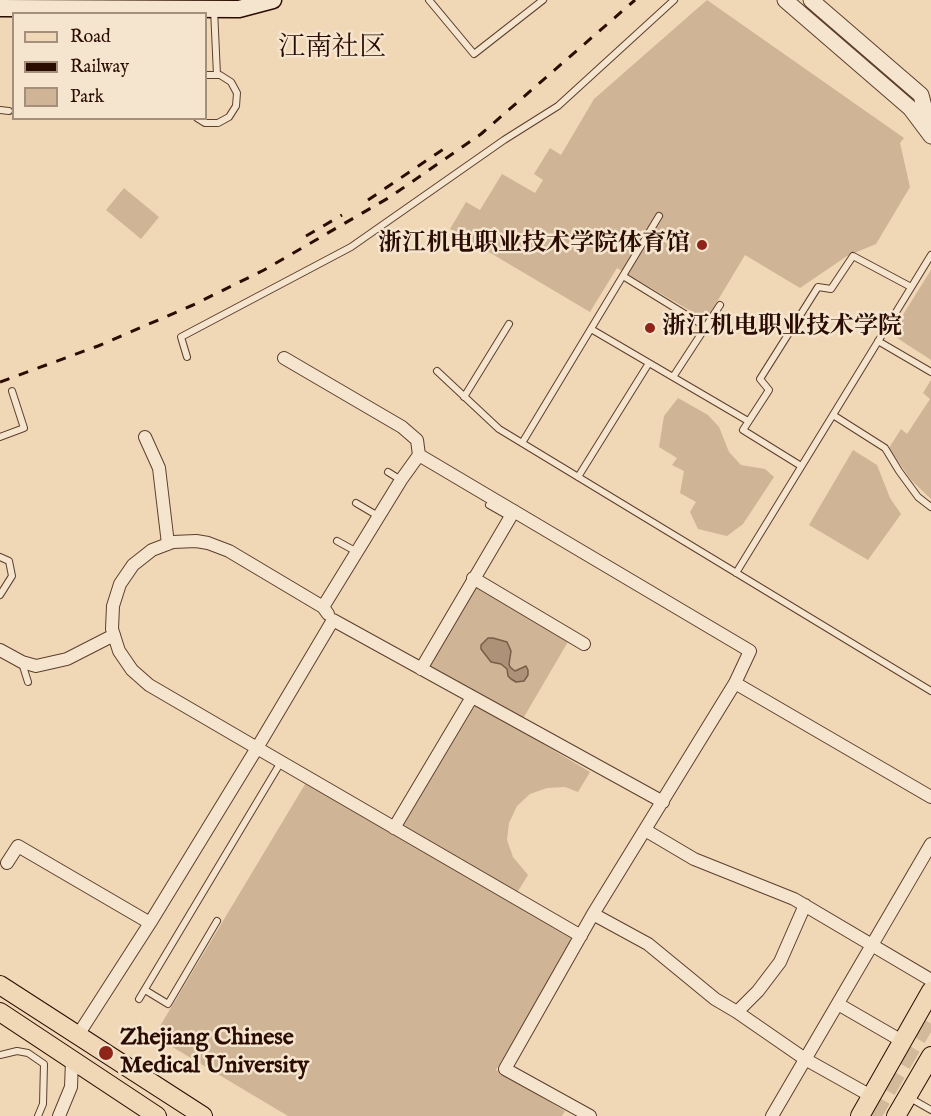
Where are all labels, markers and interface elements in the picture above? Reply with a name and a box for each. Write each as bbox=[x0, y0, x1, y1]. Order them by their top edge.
legend bbox=[12, 12, 207, 120]
text: Road bbox=[70, 26, 111, 49]
district label: 江南社区 bbox=[278, 33, 386, 65]
text: Railway bbox=[70, 56, 129, 79]
text: Park bbox=[70, 86, 104, 109]
place label: 浙江机电职业技术学院体育馆 bbox=[378, 231, 690, 259]
marker: 浙江机电职业技术学院体育馆 bbox=[695, 238, 709, 252]
place label: 浙江机电职业技术学院 bbox=[662, 314, 902, 342]
marker: 浙江机电职业技术学院 bbox=[643, 321, 657, 335]
place label: Zhejiang Chinese Medical University bbox=[120, 1025, 309, 1081]
marker: Zhejiang Chinese Medical University bbox=[97, 1044, 115, 1062]

